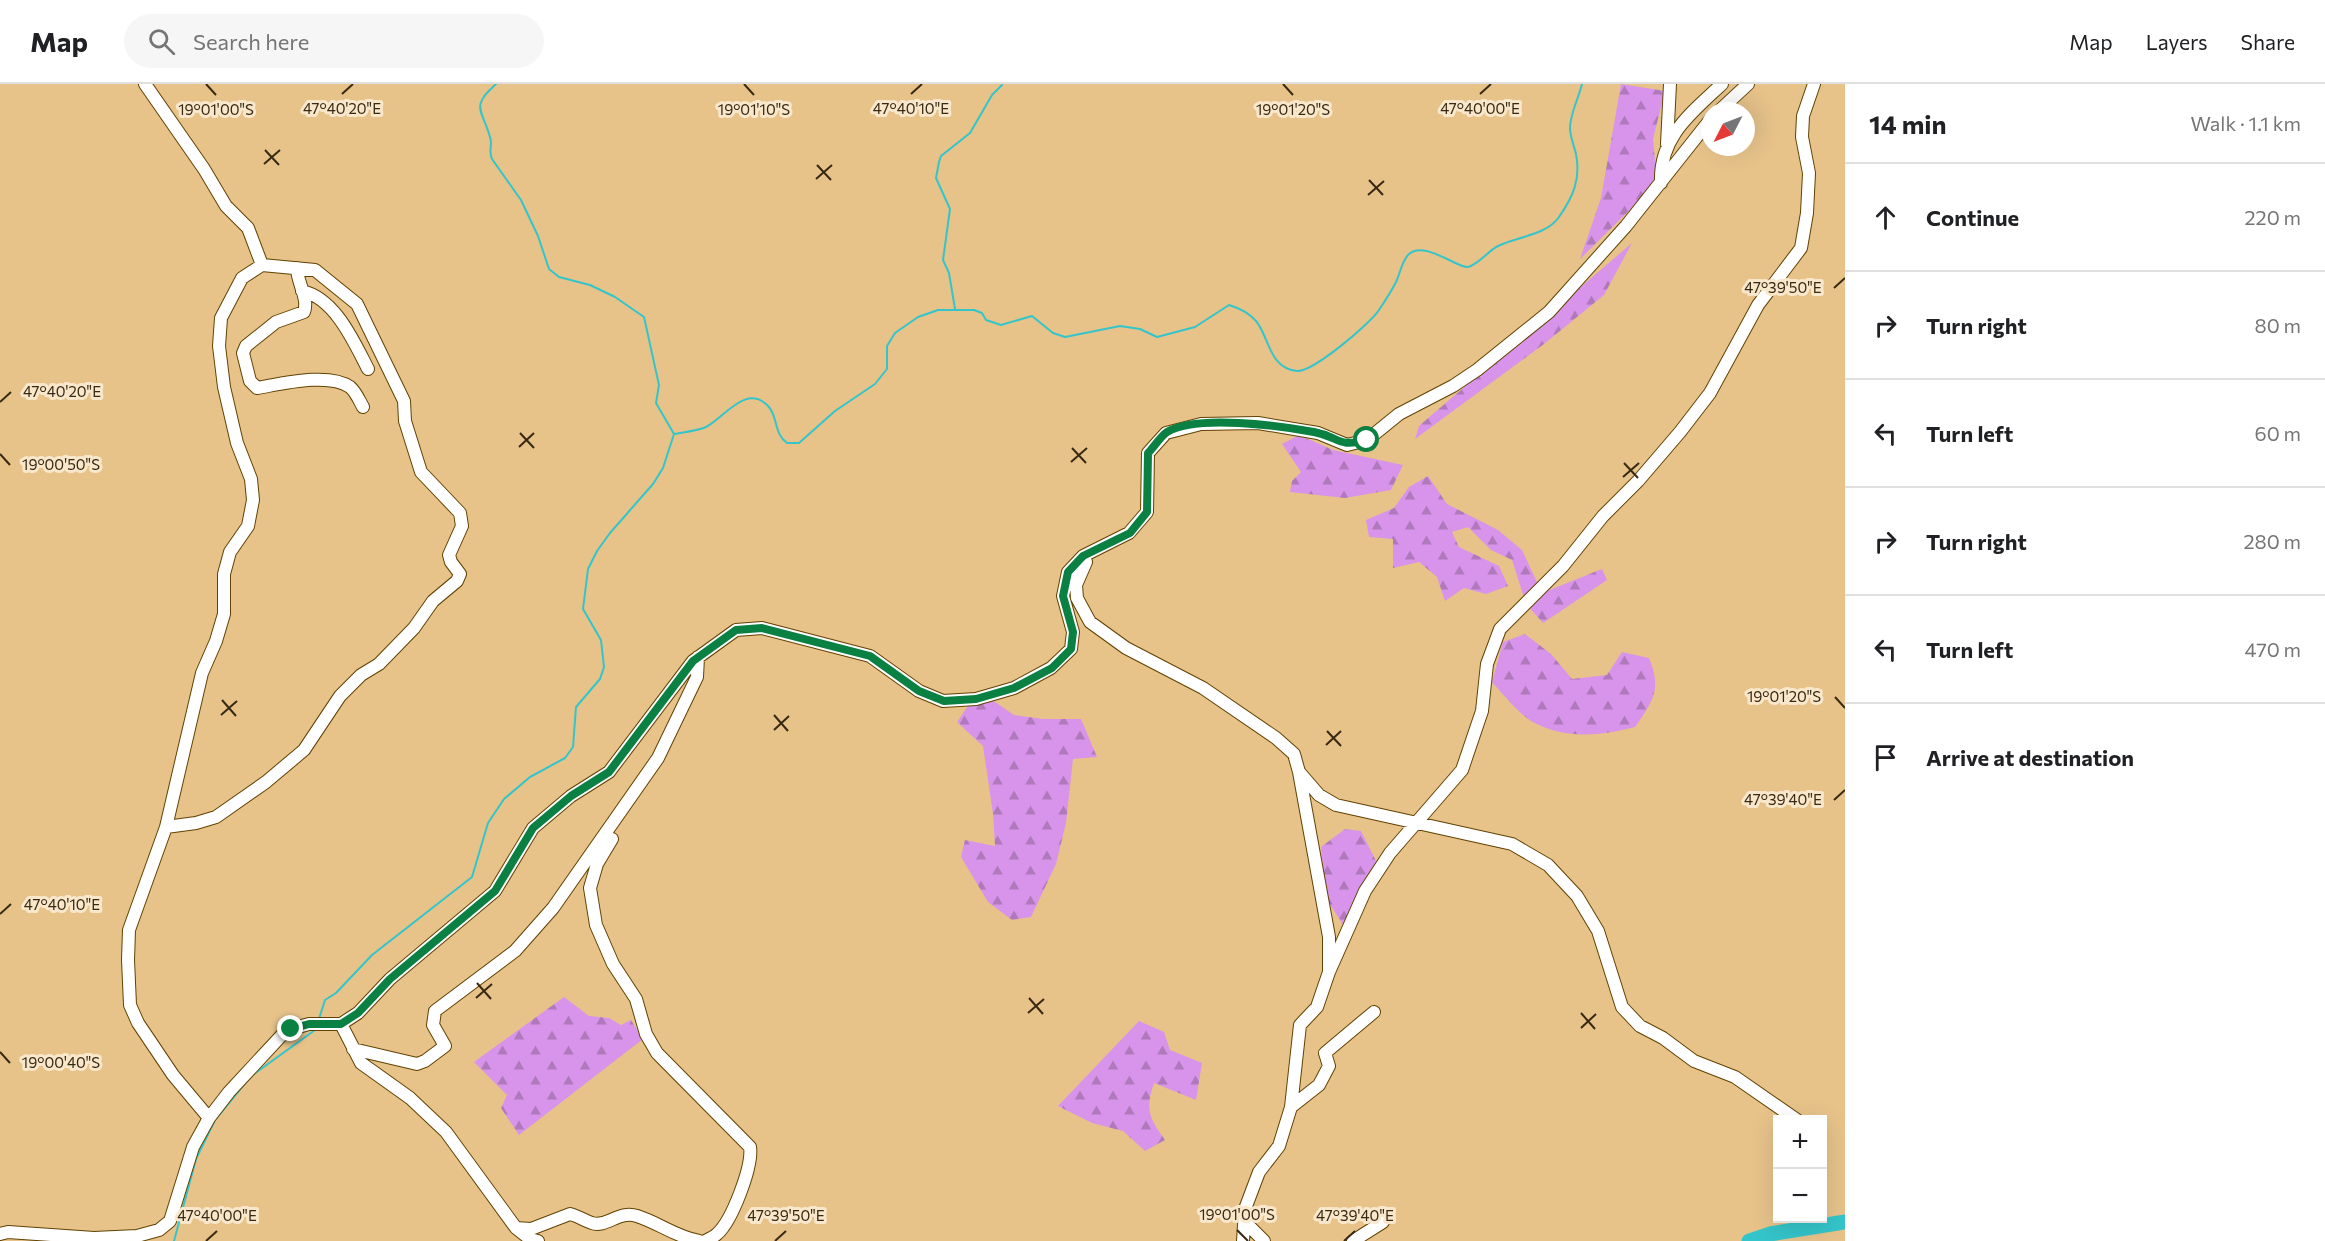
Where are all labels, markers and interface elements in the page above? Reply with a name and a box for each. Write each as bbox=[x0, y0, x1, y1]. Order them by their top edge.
search box bbox=[124, 14, 544, 68]
text: Map bbox=[30, 24, 88, 58]
icon: search bbox=[145, 25, 178, 58]
text: Search here bbox=[193, 28, 309, 55]
text: Map bbox=[2069, 29, 2113, 54]
text: Layers bbox=[2146, 29, 2208, 54]
text: Share bbox=[2241, 29, 2295, 54]
text: 47°40'20"E bbox=[303, 99, 381, 117]
text: 47°40'10"E bbox=[873, 99, 949, 117]
text: 47°40'00"E bbox=[1440, 99, 1520, 117]
text: 19°01'00"S bbox=[178, 100, 254, 118]
text: 19°01'10"S bbox=[718, 100, 790, 118]
text: 19°01'20"S bbox=[1256, 100, 1330, 118]
north arrow bbox=[1701, 102, 1755, 156]
text: 14 min bbox=[1869, 108, 1947, 139]
text: Walk · 1.1 km bbox=[2191, 111, 2301, 135]
icon: ahead bbox=[1869, 201, 1902, 234]
text: Continue bbox=[1926, 204, 2019, 231]
text: 220 m bbox=[2245, 205, 2301, 229]
text: 47°39'50"E bbox=[1744, 278, 1822, 296]
icon: right bbox=[1869, 309, 1902, 342]
text: Turn right bbox=[1926, 312, 2027, 339]
text: 80 m bbox=[2255, 313, 2301, 337]
text: 47°40'20"E bbox=[23, 382, 101, 400]
icon: left bbox=[1869, 417, 1902, 450]
text: Turn left bbox=[1926, 420, 2013, 447]
text: 60 m bbox=[2255, 421, 2301, 445]
route start bbox=[1353, 426, 1379, 452]
text: 19°00'50"S bbox=[22, 455, 100, 473]
icon: right bbox=[1869, 525, 1902, 558]
text: Turn right bbox=[1926, 528, 2027, 555]
text: 280 m bbox=[2243, 529, 2301, 553]
icon: left bbox=[1869, 633, 1902, 666]
text: Turn left bbox=[1926, 636, 2013, 663]
text: 470 m bbox=[2245, 637, 2301, 661]
text: 19°01'20"S bbox=[1747, 687, 1821, 705]
icon: arrive bbox=[1869, 741, 1902, 774]
text: Arrive at destination bbox=[1926, 744, 2134, 771]
text: 47°39'40"E bbox=[1744, 790, 1822, 808]
text: 47°40'10"E bbox=[24, 895, 100, 913]
route end bbox=[277, 1015, 303, 1041]
text: 19°00'40"S bbox=[22, 1053, 100, 1071]
map controls bbox=[1773, 1115, 1827, 1223]
button: + bbox=[1773, 1115, 1827, 1169]
button: − bbox=[1773, 1169, 1827, 1223]
text: 19°01'00"S bbox=[1199, 1205, 1275, 1223]
text: 47°40'00"E bbox=[177, 1206, 257, 1224]
text: 47°39'50"E bbox=[747, 1206, 825, 1224]
text: 47°39'40"E bbox=[1316, 1206, 1394, 1224]

